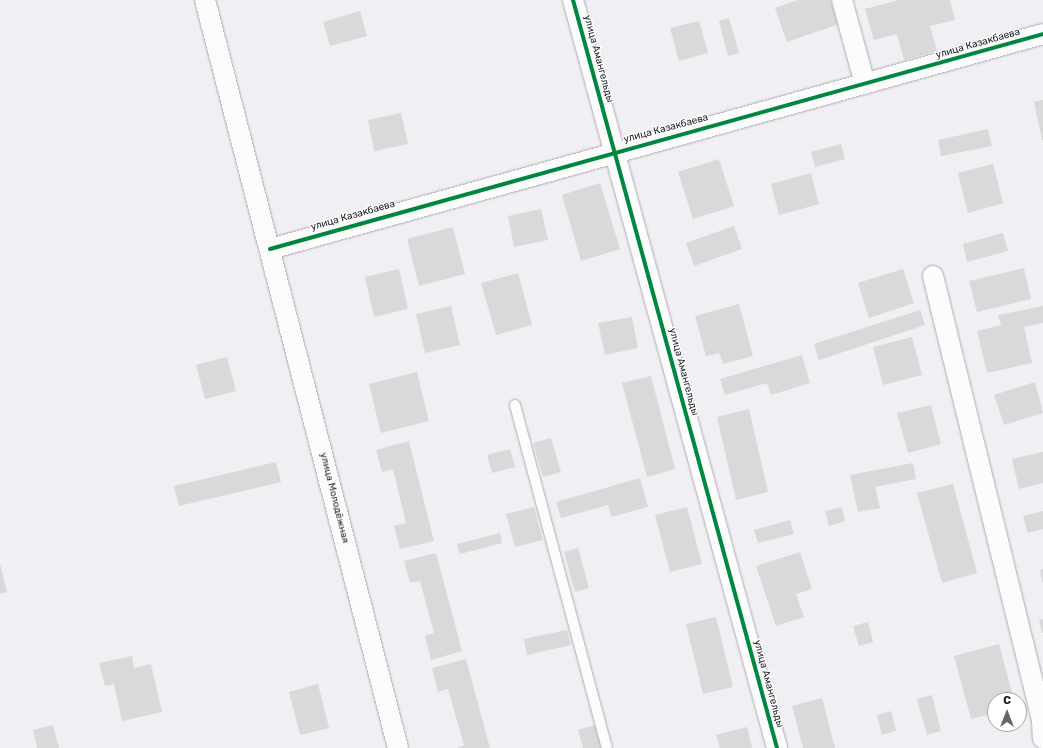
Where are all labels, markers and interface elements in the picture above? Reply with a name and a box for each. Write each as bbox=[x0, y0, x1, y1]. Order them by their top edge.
street label: улица Амангельды bbox=[581, 14, 615, 104]
street label: улица Казакбаева bbox=[934, 26, 1022, 62]
street label: улица Казакбаева bbox=[622, 112, 710, 146]
street label: улица Казакбаева bbox=[309, 198, 397, 234]
street label: улица Амангельды bbox=[666, 327, 700, 417]
street label: улица Молодёжная bbox=[317, 451, 351, 545]
street label: улица Амангельды bbox=[751, 639, 785, 729]
north arrow bbox=[987, 692, 1027, 732]
text: С bbox=[1003, 694, 1011, 707]

